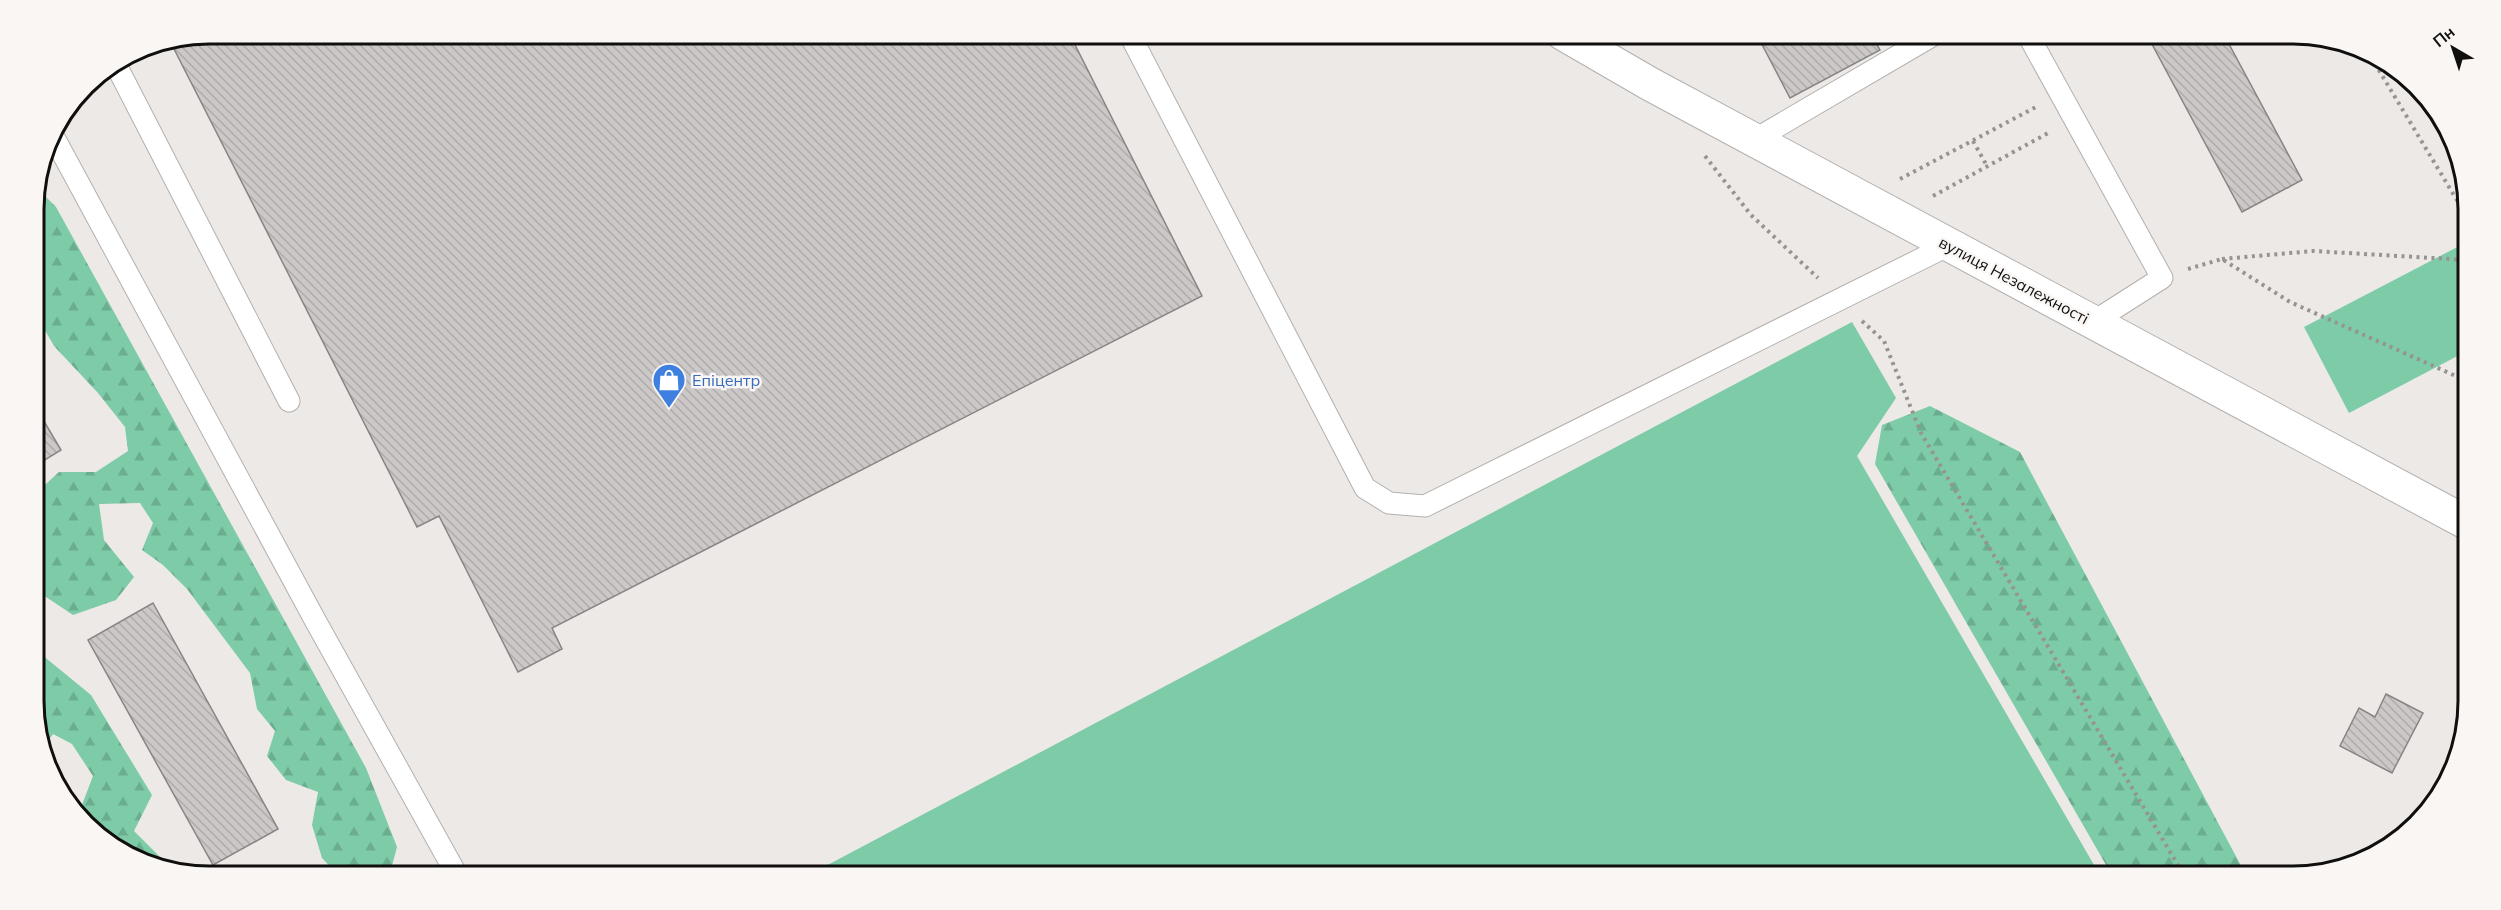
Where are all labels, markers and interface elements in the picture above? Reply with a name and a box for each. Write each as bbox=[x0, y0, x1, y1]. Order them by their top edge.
north arrow bbox=[2423, 18, 2483, 78]
text: Пн bbox=[2429, 22, 2458, 51]
street label: вулиця Незалежності bbox=[1936, 232, 2092, 328]
shop icon: Епіцентр bbox=[651, 362, 687, 409]
place label: Епіцентр bbox=[692, 370, 760, 390]

